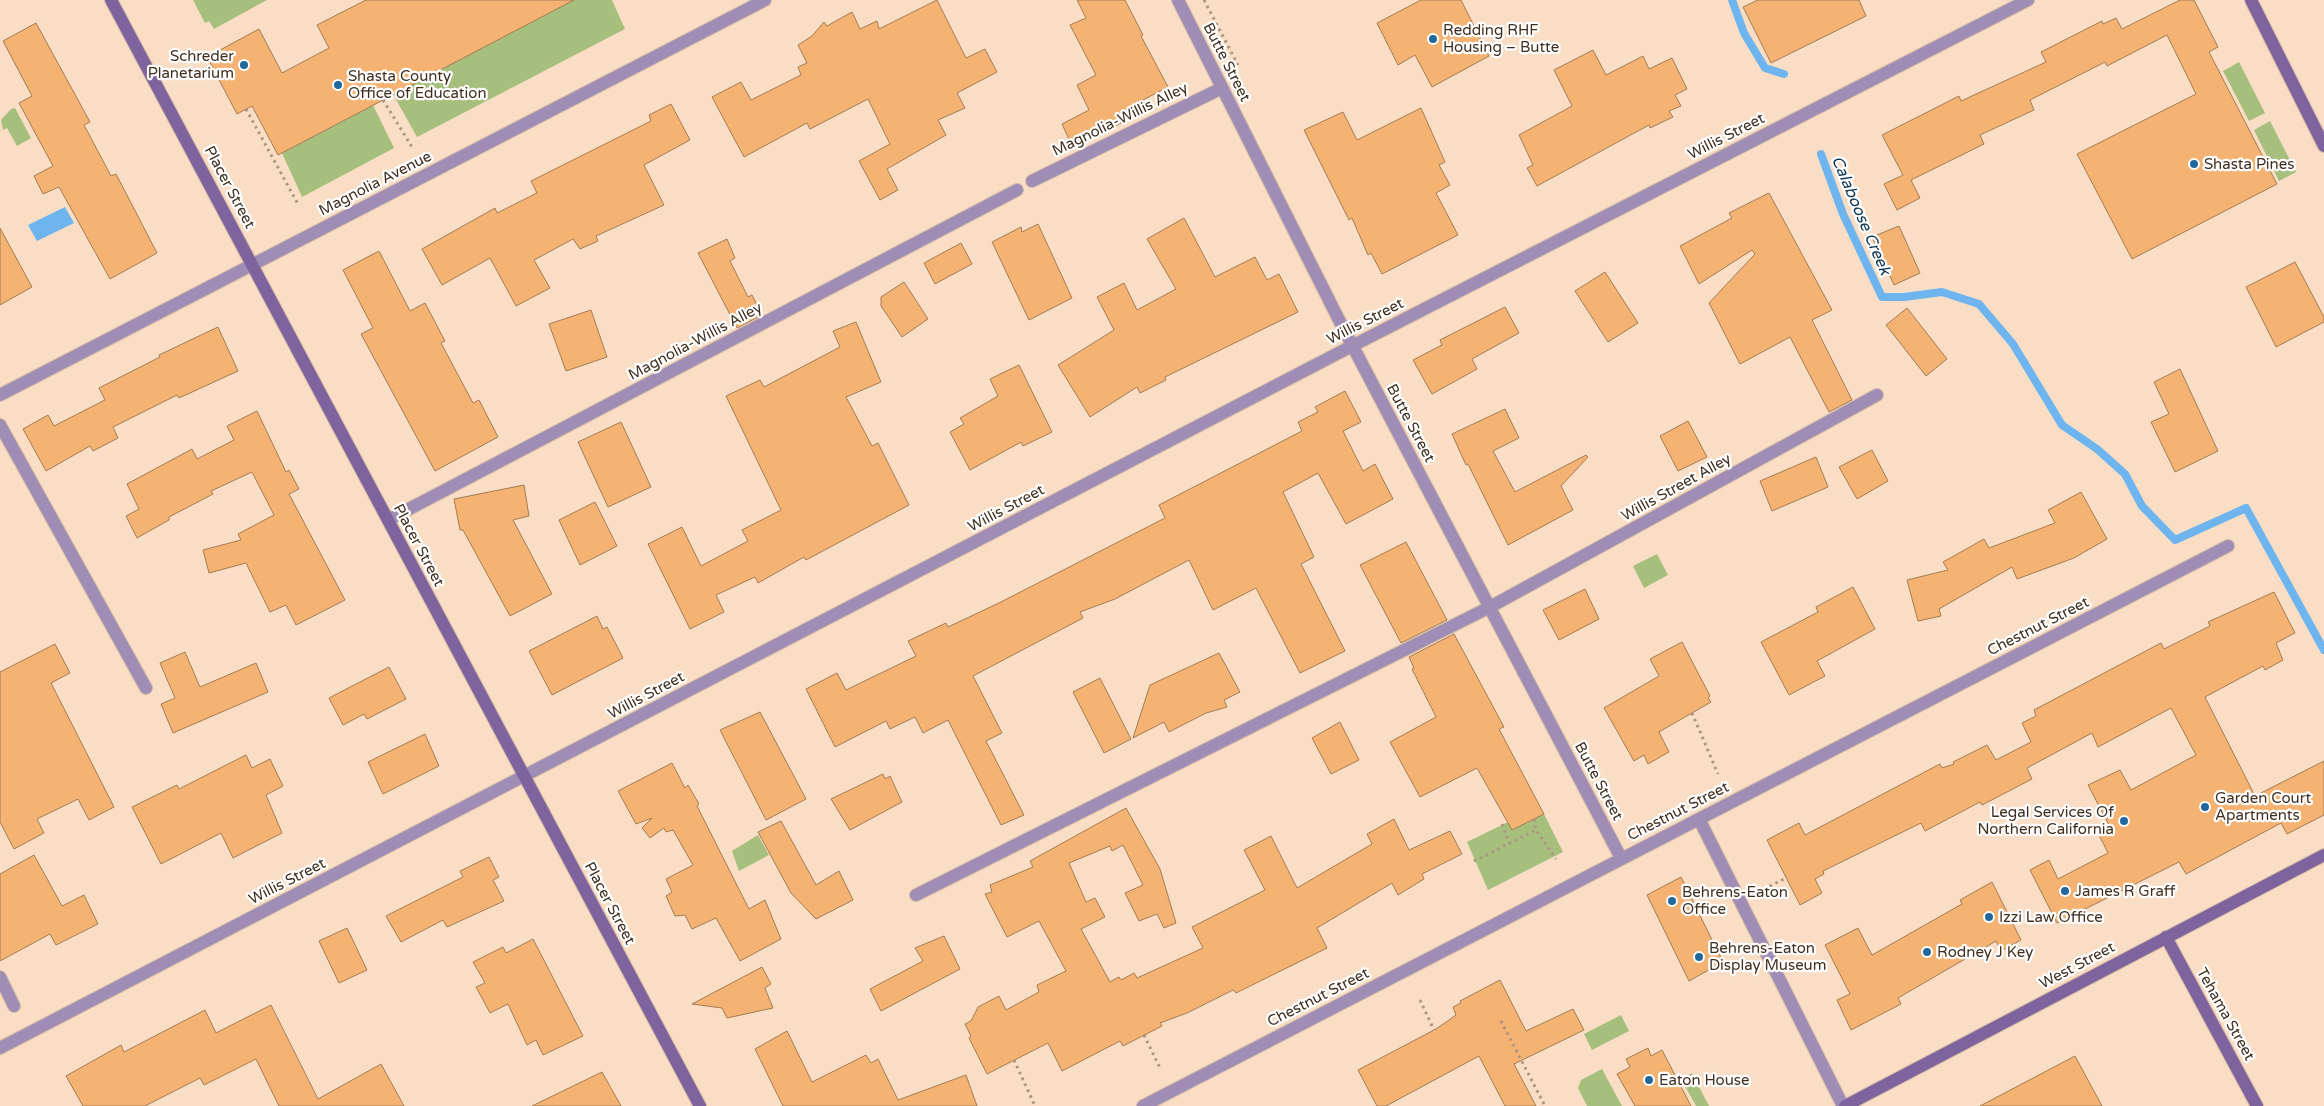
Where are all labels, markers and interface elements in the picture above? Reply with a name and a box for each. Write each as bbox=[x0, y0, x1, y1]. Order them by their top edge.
street label: Butte Street bbox=[1199, 20, 1255, 105]
place label: Redding RHF Housing – Butte bbox=[1443, 21, 1559, 56]
marker: Redding RHF Housing – Butte bbox=[1427, 33, 1439, 45]
place label: Schreder Planetarium bbox=[148, 47, 234, 82]
marker: Schreder Planetarium bbox=[238, 59, 250, 71]
place label: Shasta County Office of Education bbox=[348, 67, 487, 102]
street label: Magnolia-Willis Alley bbox=[1049, 78, 1191, 160]
marker: Shasta County Office of Education bbox=[332, 79, 344, 91]
street label: Willis Street bbox=[1685, 109, 1768, 163]
street label: Placer Street bbox=[201, 143, 259, 232]
street label: Magnolia Avenue bbox=[316, 147, 434, 219]
water label: Calaboose Creek bbox=[1827, 153, 1896, 279]
place label: Shasta Pines bbox=[2204, 155, 2294, 173]
marker: Shasta Pines bbox=[2188, 158, 2200, 170]
street label: Willis Street bbox=[1324, 294, 1407, 348]
street label: Magnolia-Willis Alley bbox=[625, 298, 765, 384]
street label: Butte Street bbox=[1383, 381, 1439, 465]
street label: Willis Street Alley bbox=[1618, 449, 1734, 525]
street label: Willis Street bbox=[965, 480, 1048, 536]
street label: Placer Street bbox=[390, 501, 448, 590]
street label: Chestnut Street bbox=[1984, 593, 2092, 659]
street label: Willis Street bbox=[605, 667, 688, 723]
street label: Butte Street bbox=[1571, 739, 1627, 823]
street label: Chestnut Street bbox=[1624, 778, 1732, 844]
place label: Garden Court Apartments bbox=[2215, 789, 2311, 824]
marker: Garden Court Apartments bbox=[2199, 801, 2211, 813]
place label: Legal Services Of Northern California bbox=[1977, 803, 2114, 838]
marker: Legal Services Of Northern California bbox=[2118, 815, 2130, 827]
street label: Willis Street bbox=[246, 854, 329, 908]
street label: Placer Street bbox=[581, 859, 639, 948]
place label: James R Graff bbox=[2075, 882, 2176, 900]
place label: Behrens-Eaton Office bbox=[1682, 883, 1788, 918]
marker: James R Graff bbox=[2059, 885, 2071, 897]
marker: Behrens-Eaton Office bbox=[1666, 895, 1678, 907]
place label: Izzi Law Office bbox=[1999, 908, 2103, 926]
marker: Izzi Law Office bbox=[1983, 911, 1995, 923]
street label: West Street bbox=[2036, 938, 2118, 992]
place label: Behrens-Eaton Display Museum bbox=[1709, 939, 1827, 974]
place label: Rodney J Key bbox=[1937, 943, 2033, 961]
marker: Rodney J Key bbox=[1921, 946, 1933, 958]
marker: Behrens-Eaton Display Museum bbox=[1693, 951, 1705, 963]
street label: Chestnut Street bbox=[1264, 964, 1372, 1030]
street label: Tehama Street bbox=[2193, 965, 2259, 1064]
place label: Eaton House bbox=[1659, 1071, 1750, 1089]
marker: Eaton House bbox=[1643, 1074, 1655, 1086]

